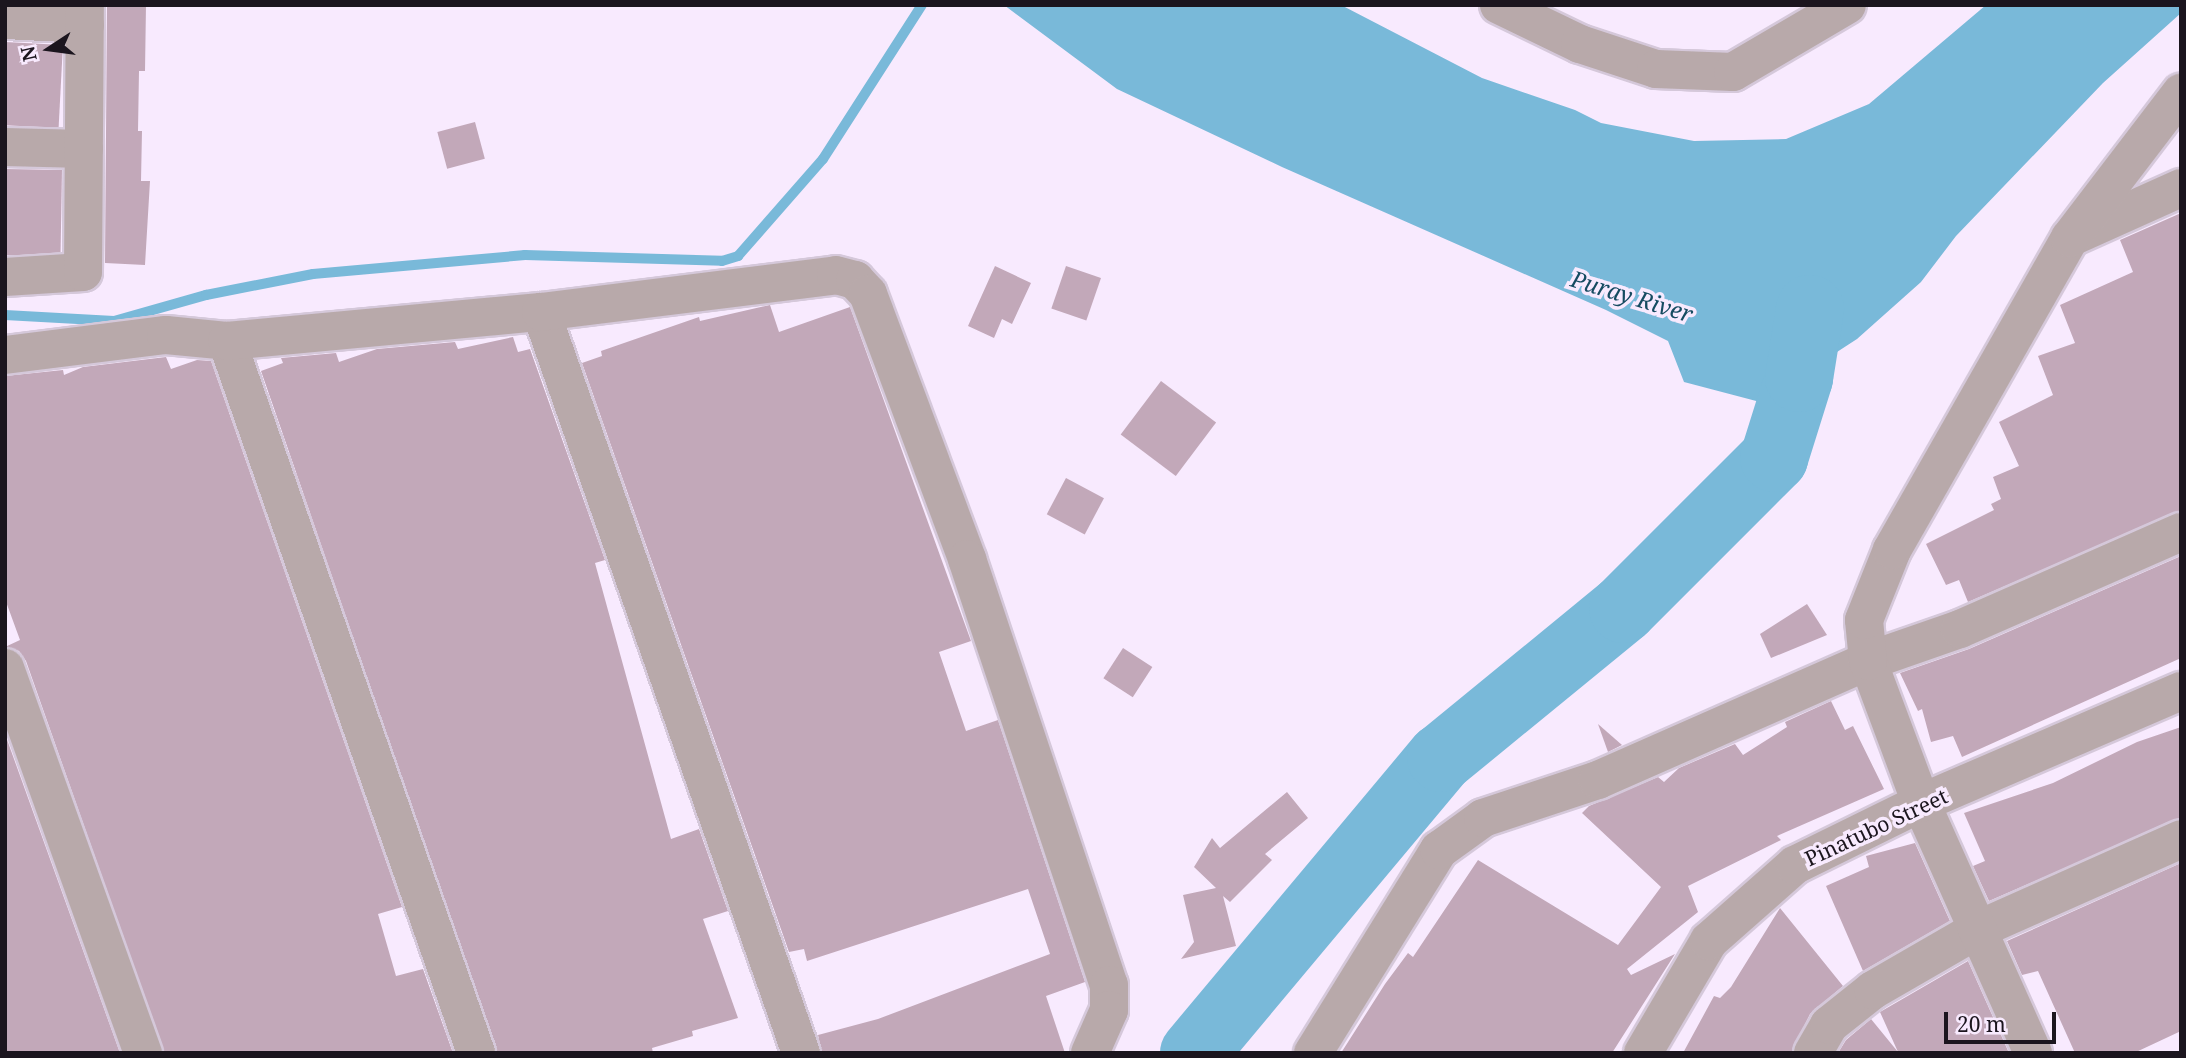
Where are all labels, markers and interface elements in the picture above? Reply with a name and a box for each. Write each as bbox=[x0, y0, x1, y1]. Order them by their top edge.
north arrow bbox=[14, 14, 84, 84]
text: N bbox=[14, 44, 43, 64]
water label: Puray River bbox=[1568, 264, 1696, 328]
street label: Pinatubo Street bbox=[1801, 783, 1951, 871]
scale bar bbox=[1948, 998, 2060, 1042]
text: 20 m bbox=[1957, 1010, 2006, 1038]

